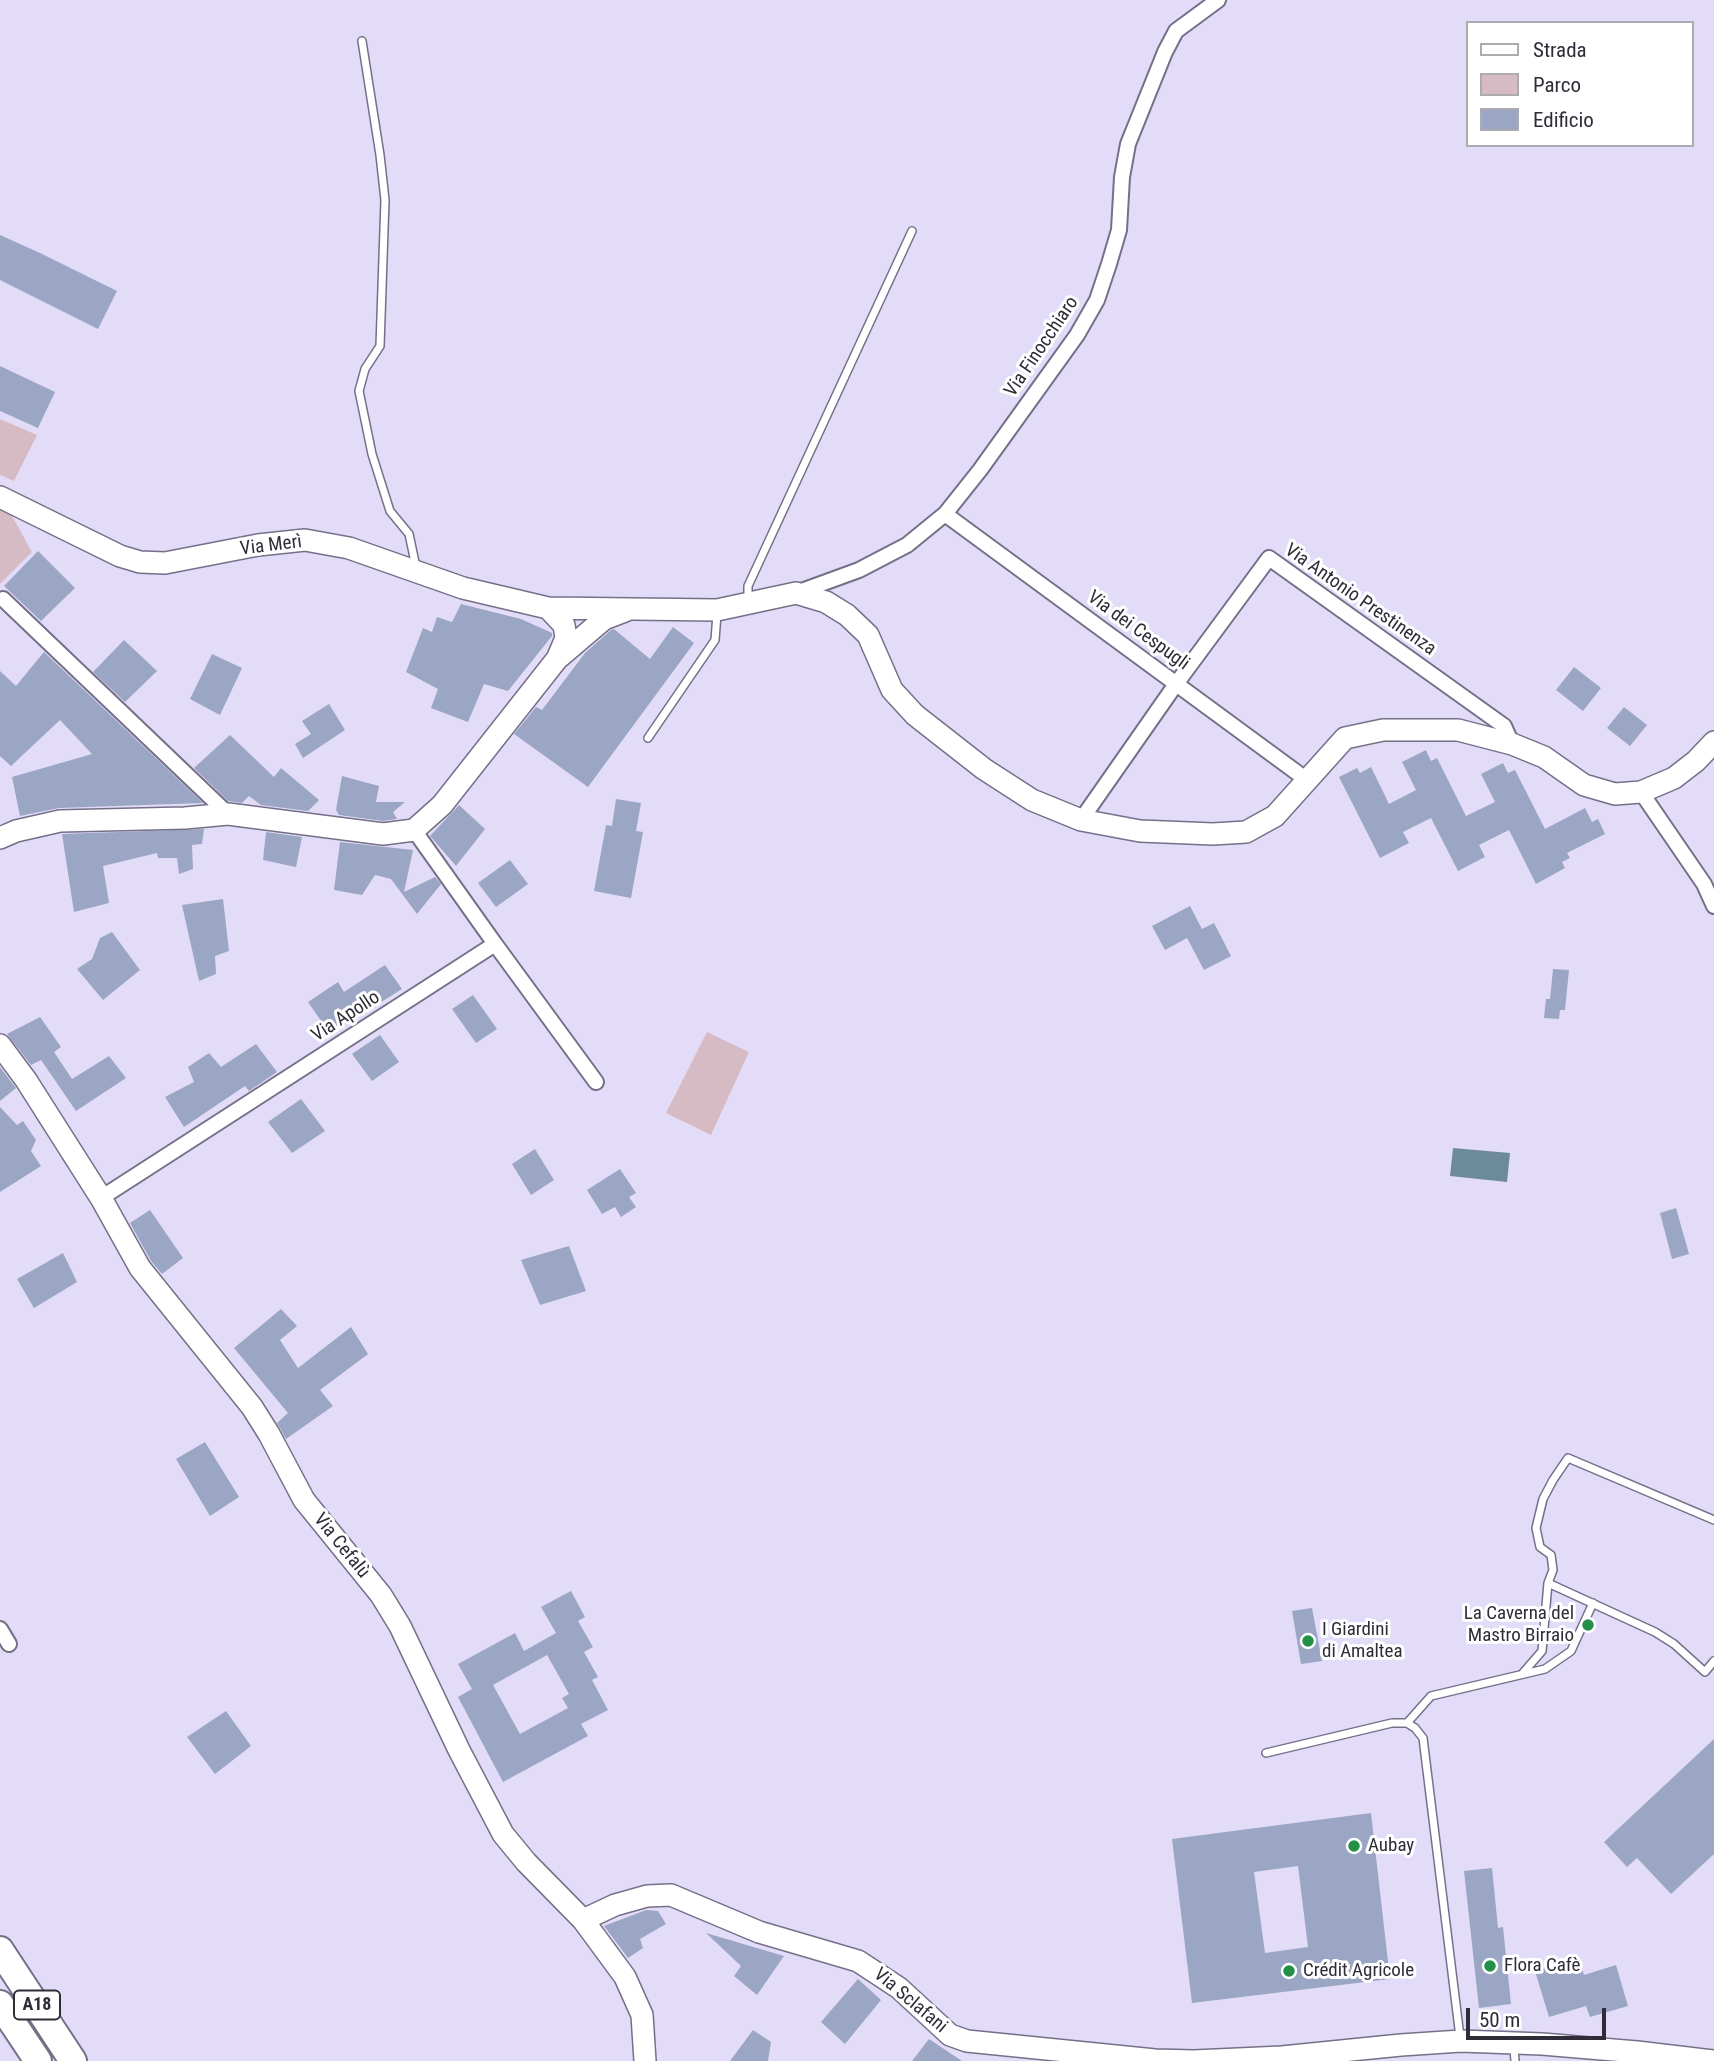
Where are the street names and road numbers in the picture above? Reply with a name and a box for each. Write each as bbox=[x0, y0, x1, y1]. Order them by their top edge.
street label: Via Finocchiaro bbox=[1000, 293, 1084, 401]
street label: Via Merì bbox=[239, 531, 303, 561]
street label: Via Antonio Prestinenza bbox=[1280, 539, 1440, 661]
street label: Via dei Cespugli bbox=[1083, 586, 1193, 676]
street label: Via Apollo bbox=[308, 987, 384, 1047]
street label: Via Cefalù bbox=[308, 1509, 374, 1583]
street label: Via Sclafani bbox=[868, 1964, 952, 2038]
road number: A18 bbox=[14, 1991, 60, 2020]

